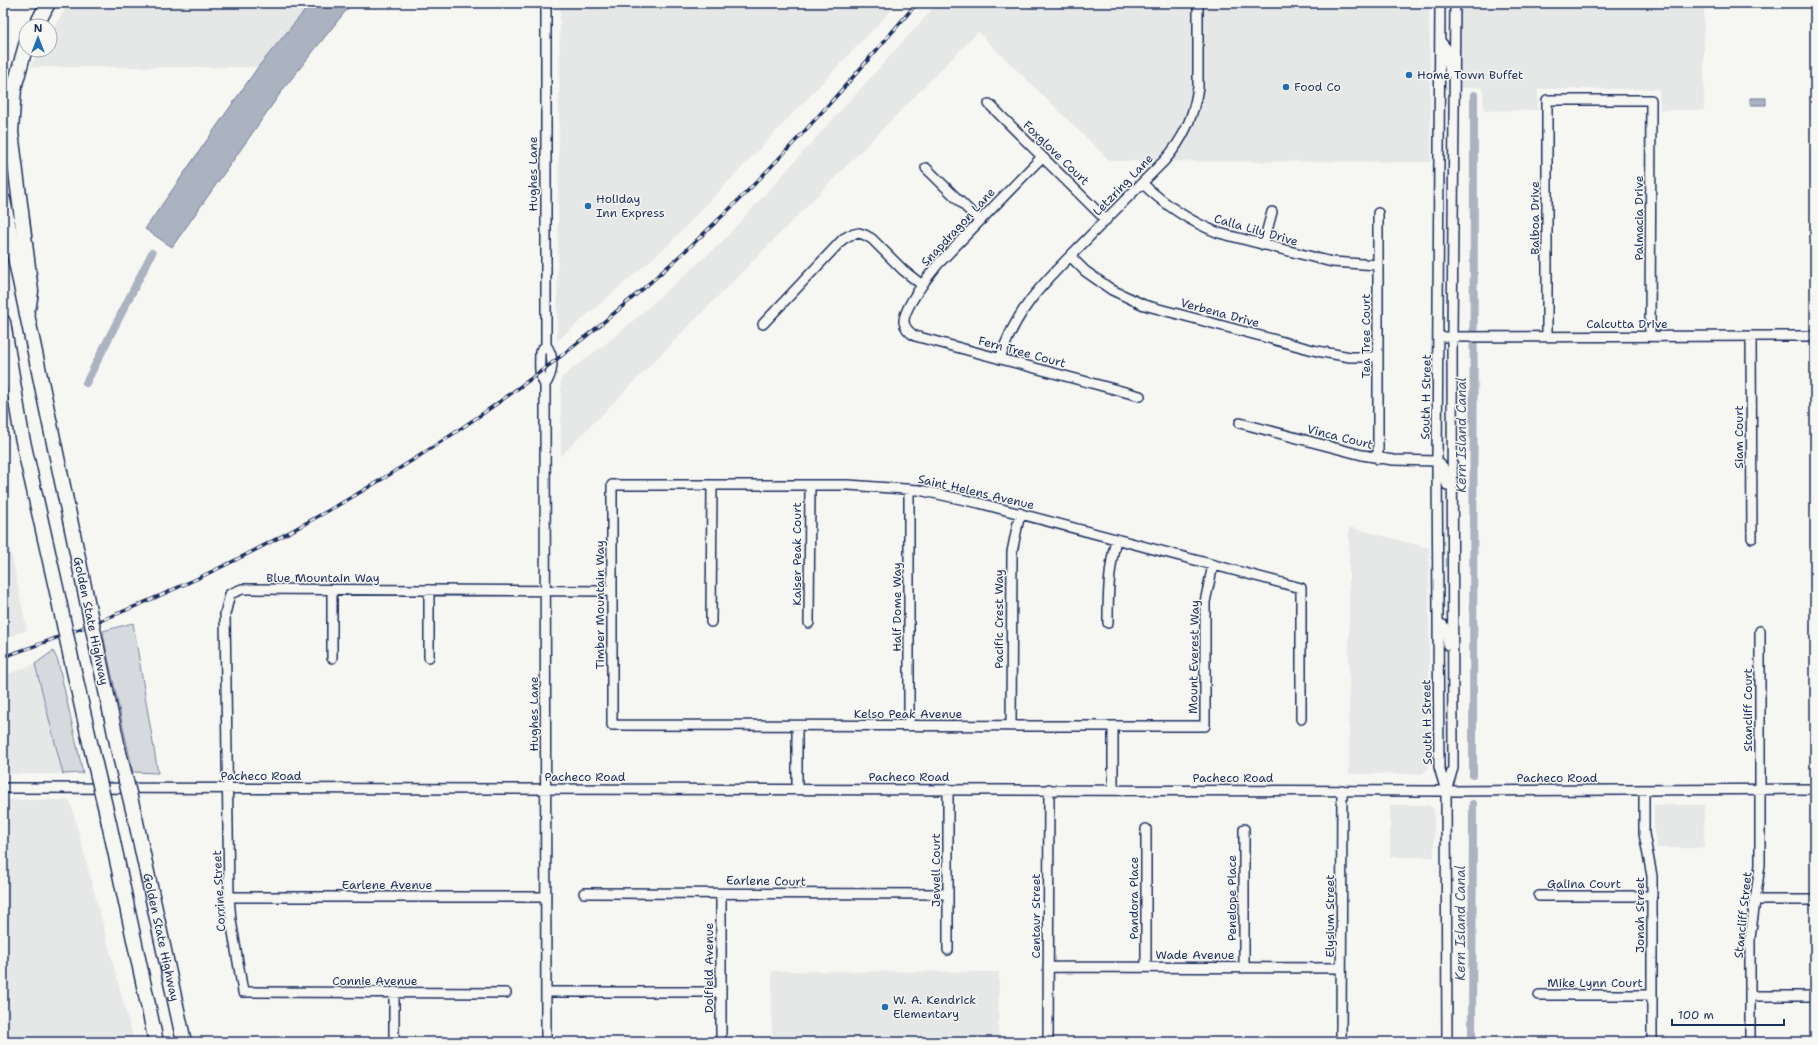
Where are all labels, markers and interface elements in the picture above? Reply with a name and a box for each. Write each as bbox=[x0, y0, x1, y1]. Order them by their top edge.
north arrow bbox=[18, 18, 58, 58]
text: N bbox=[34, 21, 43, 36]
place label: Home Town Buffet bbox=[1417, 67, 1523, 83]
marker: Home Town Buffet bbox=[1404, 70, 1414, 80]
place label: Food Co bbox=[1294, 79, 1341, 95]
marker: Food Co bbox=[1281, 82, 1291, 92]
street label: Foxglove Court bbox=[1019, 117, 1093, 189]
street label: Hughes Lane bbox=[525, 136, 541, 211]
street label: Letzring Lane bbox=[1089, 150, 1157, 219]
street label: Palmacia Drive bbox=[1631, 175, 1647, 261]
street label: Balboa Drive bbox=[1527, 181, 1543, 255]
street label: Snapdragon Lane bbox=[917, 184, 999, 270]
place label: Holiday Inn Express bbox=[596, 191, 665, 221]
marker: Holiday Inn Express bbox=[583, 201, 593, 211]
street label: Calla Lily Drive bbox=[1212, 210, 1300, 250]
street label: Tea Tree Court bbox=[1358, 294, 1374, 378]
street label: Verbena Drive bbox=[1179, 295, 1261, 331]
street label: Calcutta Drive bbox=[1586, 316, 1668, 332]
street label: Fern Tree Court bbox=[976, 333, 1068, 371]
street label: South H Street bbox=[1417, 354, 1435, 440]
water label: Kern Island Canal bbox=[1453, 377, 1470, 493]
street label: Siam Court bbox=[1731, 405, 1747, 469]
street label: Vinca Court bbox=[1305, 421, 1375, 453]
street label: Saint Helens Avenue bbox=[916, 471, 1036, 513]
street label: Kaiser Peak Court bbox=[789, 502, 805, 606]
street label: Timber Mountain Way bbox=[592, 540, 608, 670]
street label: Golden State Highway bbox=[70, 555, 112, 687]
street label: Half Dome Way bbox=[889, 562, 905, 652]
street label: Pacific Crest Way bbox=[991, 569, 1007, 669]
street label: Blue Mountain Way bbox=[266, 570, 380, 586]
street label: Mount Everest Way bbox=[1185, 600, 1203, 714]
street label: Stancliff Court bbox=[1740, 668, 1756, 752]
street label: Hughes Lane bbox=[526, 676, 542, 751]
street label: South H Street bbox=[1418, 679, 1436, 765]
street label: Kelso Peak Avenue bbox=[854, 706, 963, 722]
street label: Pacheco Road bbox=[221, 768, 302, 784]
street label: Pacheco Road bbox=[545, 769, 626, 785]
street label: Pacheco Road bbox=[869, 769, 950, 785]
street label: Pacheco Road bbox=[1193, 770, 1274, 786]
street label: Pacheco Road bbox=[1517, 770, 1598, 786]
street label: Jewell Court bbox=[928, 833, 944, 907]
street label: Corrine Street bbox=[209, 850, 229, 932]
street label: Penelope Place bbox=[1224, 855, 1240, 941]
street label: Pandora Place bbox=[1126, 856, 1142, 939]
water label: Kern Island Canal bbox=[1452, 865, 1469, 981]
street label: Stancliff Street bbox=[1730, 871, 1756, 959]
street label: Golden State Highway bbox=[139, 872, 183, 1003]
street label: Earlene Court bbox=[726, 872, 806, 890]
street label: Centaur Street bbox=[1028, 873, 1044, 959]
street label: Elysium Street bbox=[1322, 875, 1338, 957]
street label: Galina Court bbox=[1547, 876, 1621, 892]
street label: Earlene Avenue bbox=[342, 877, 432, 893]
street label: Jonah Street bbox=[1632, 877, 1648, 953]
street label: Dolfield Avenue bbox=[701, 922, 717, 1013]
street label: Wade Avenue bbox=[1155, 947, 1235, 963]
street label: Connie Avenue bbox=[332, 973, 418, 989]
street label: Mike Lynn Court bbox=[1547, 975, 1643, 991]
place label: W. A. Kendrick Elementary bbox=[893, 992, 976, 1022]
scale bar bbox=[1672, 1001, 1784, 1027]
marker: W. A. Kendrick Elementary bbox=[880, 1002, 890, 1012]
text: 100 m bbox=[1678, 1007, 1714, 1023]

